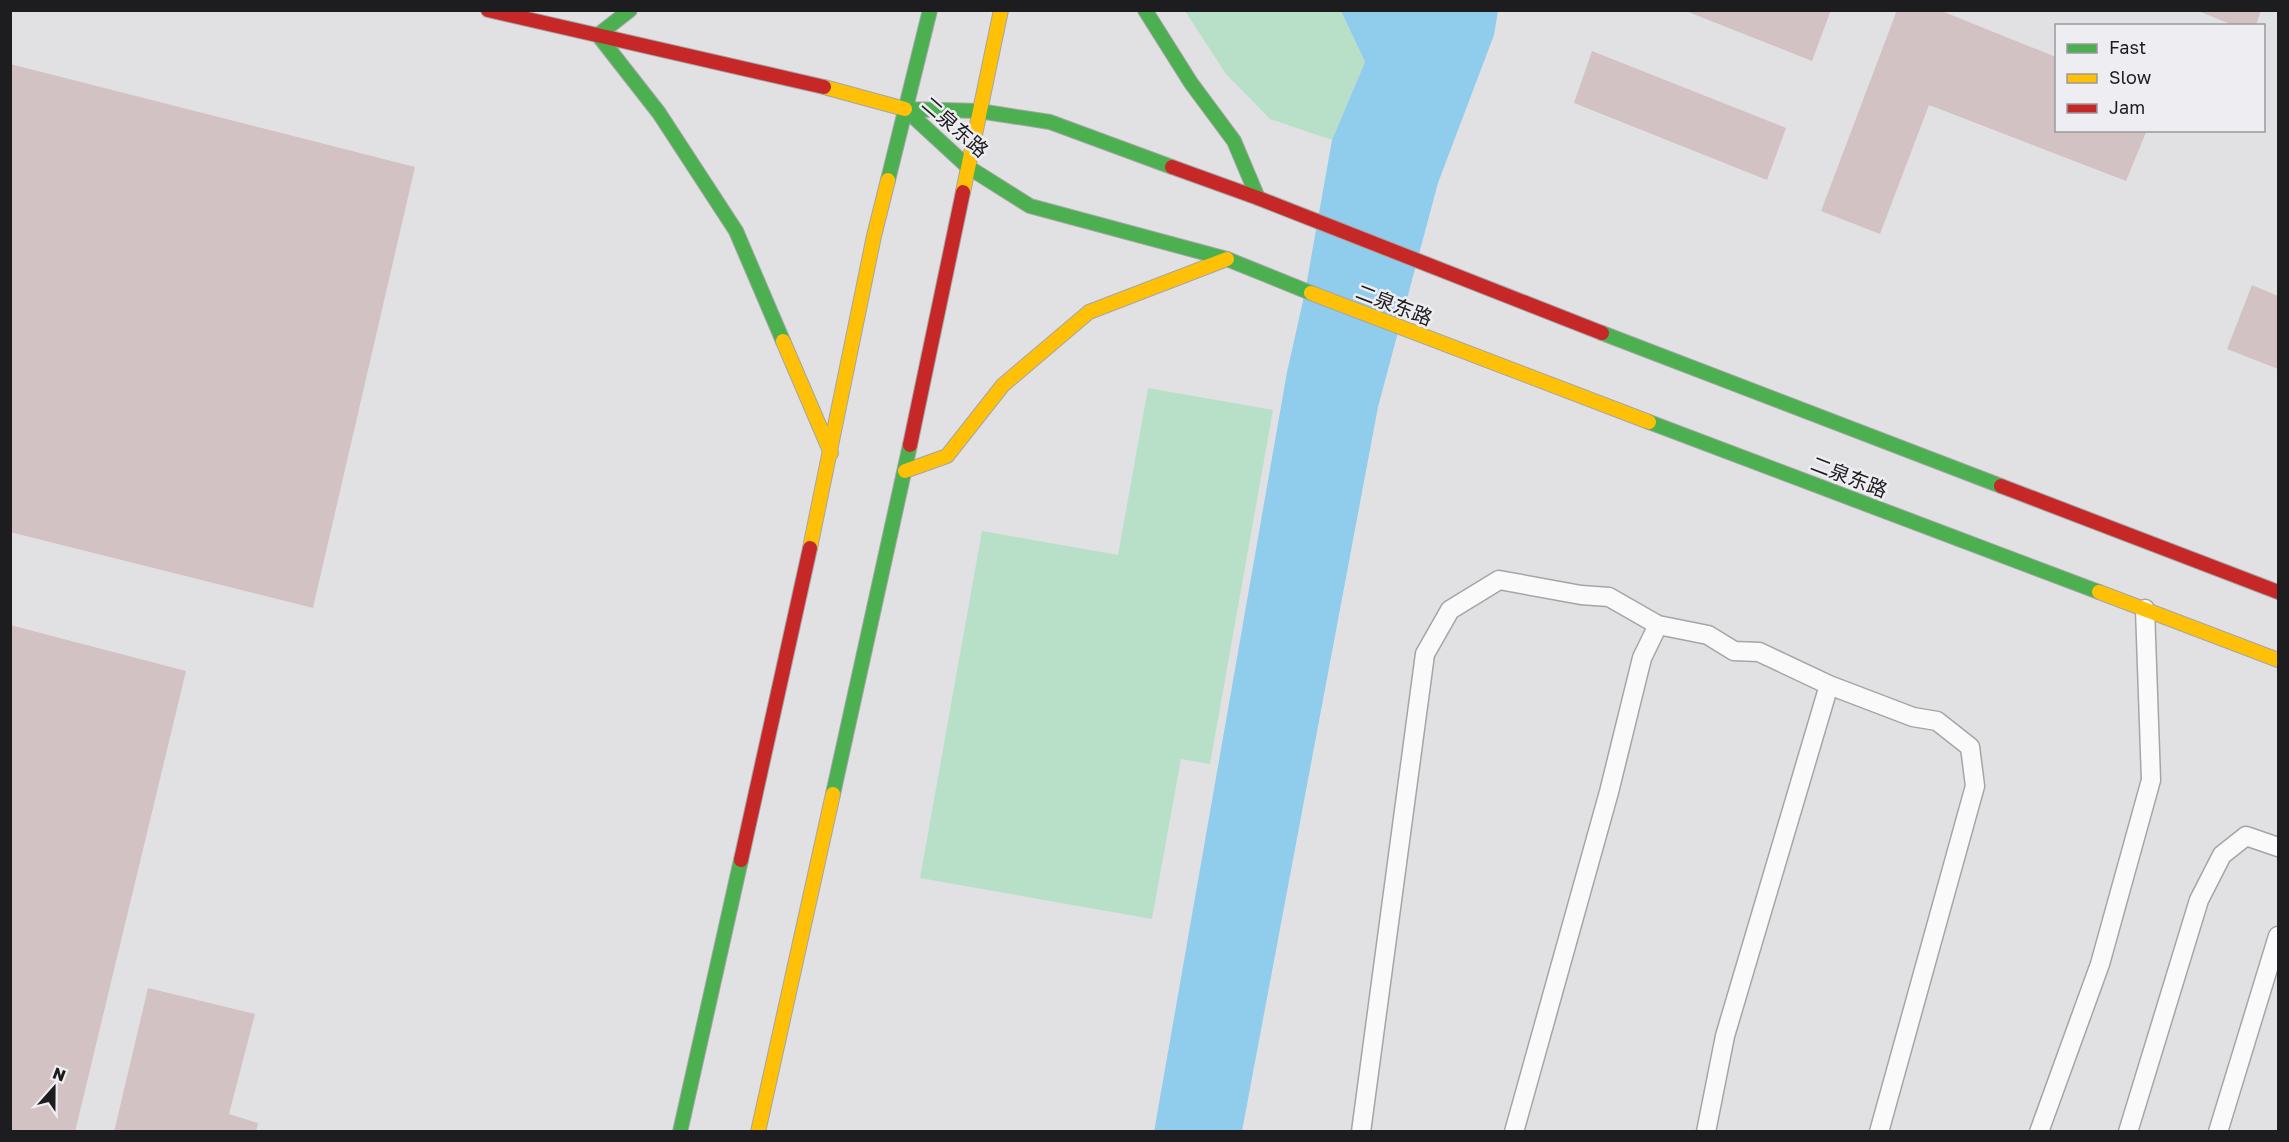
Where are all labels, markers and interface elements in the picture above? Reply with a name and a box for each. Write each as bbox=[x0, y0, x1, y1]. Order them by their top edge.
legend bbox=[2055, 24, 2265, 132]
text: Fast bbox=[2109, 36, 2146, 58]
text: Slow bbox=[2109, 66, 2152, 88]
street label: 二泉东路 bbox=[918, 91, 994, 162]
text: Jam bbox=[2109, 96, 2145, 118]
street label: 二泉东路 bbox=[1353, 279, 1436, 330]
street label: 二泉东路 bbox=[1808, 451, 1891, 502]
north arrow bbox=[24, 1058, 84, 1118]
text: N bbox=[50, 1062, 69, 1086]

